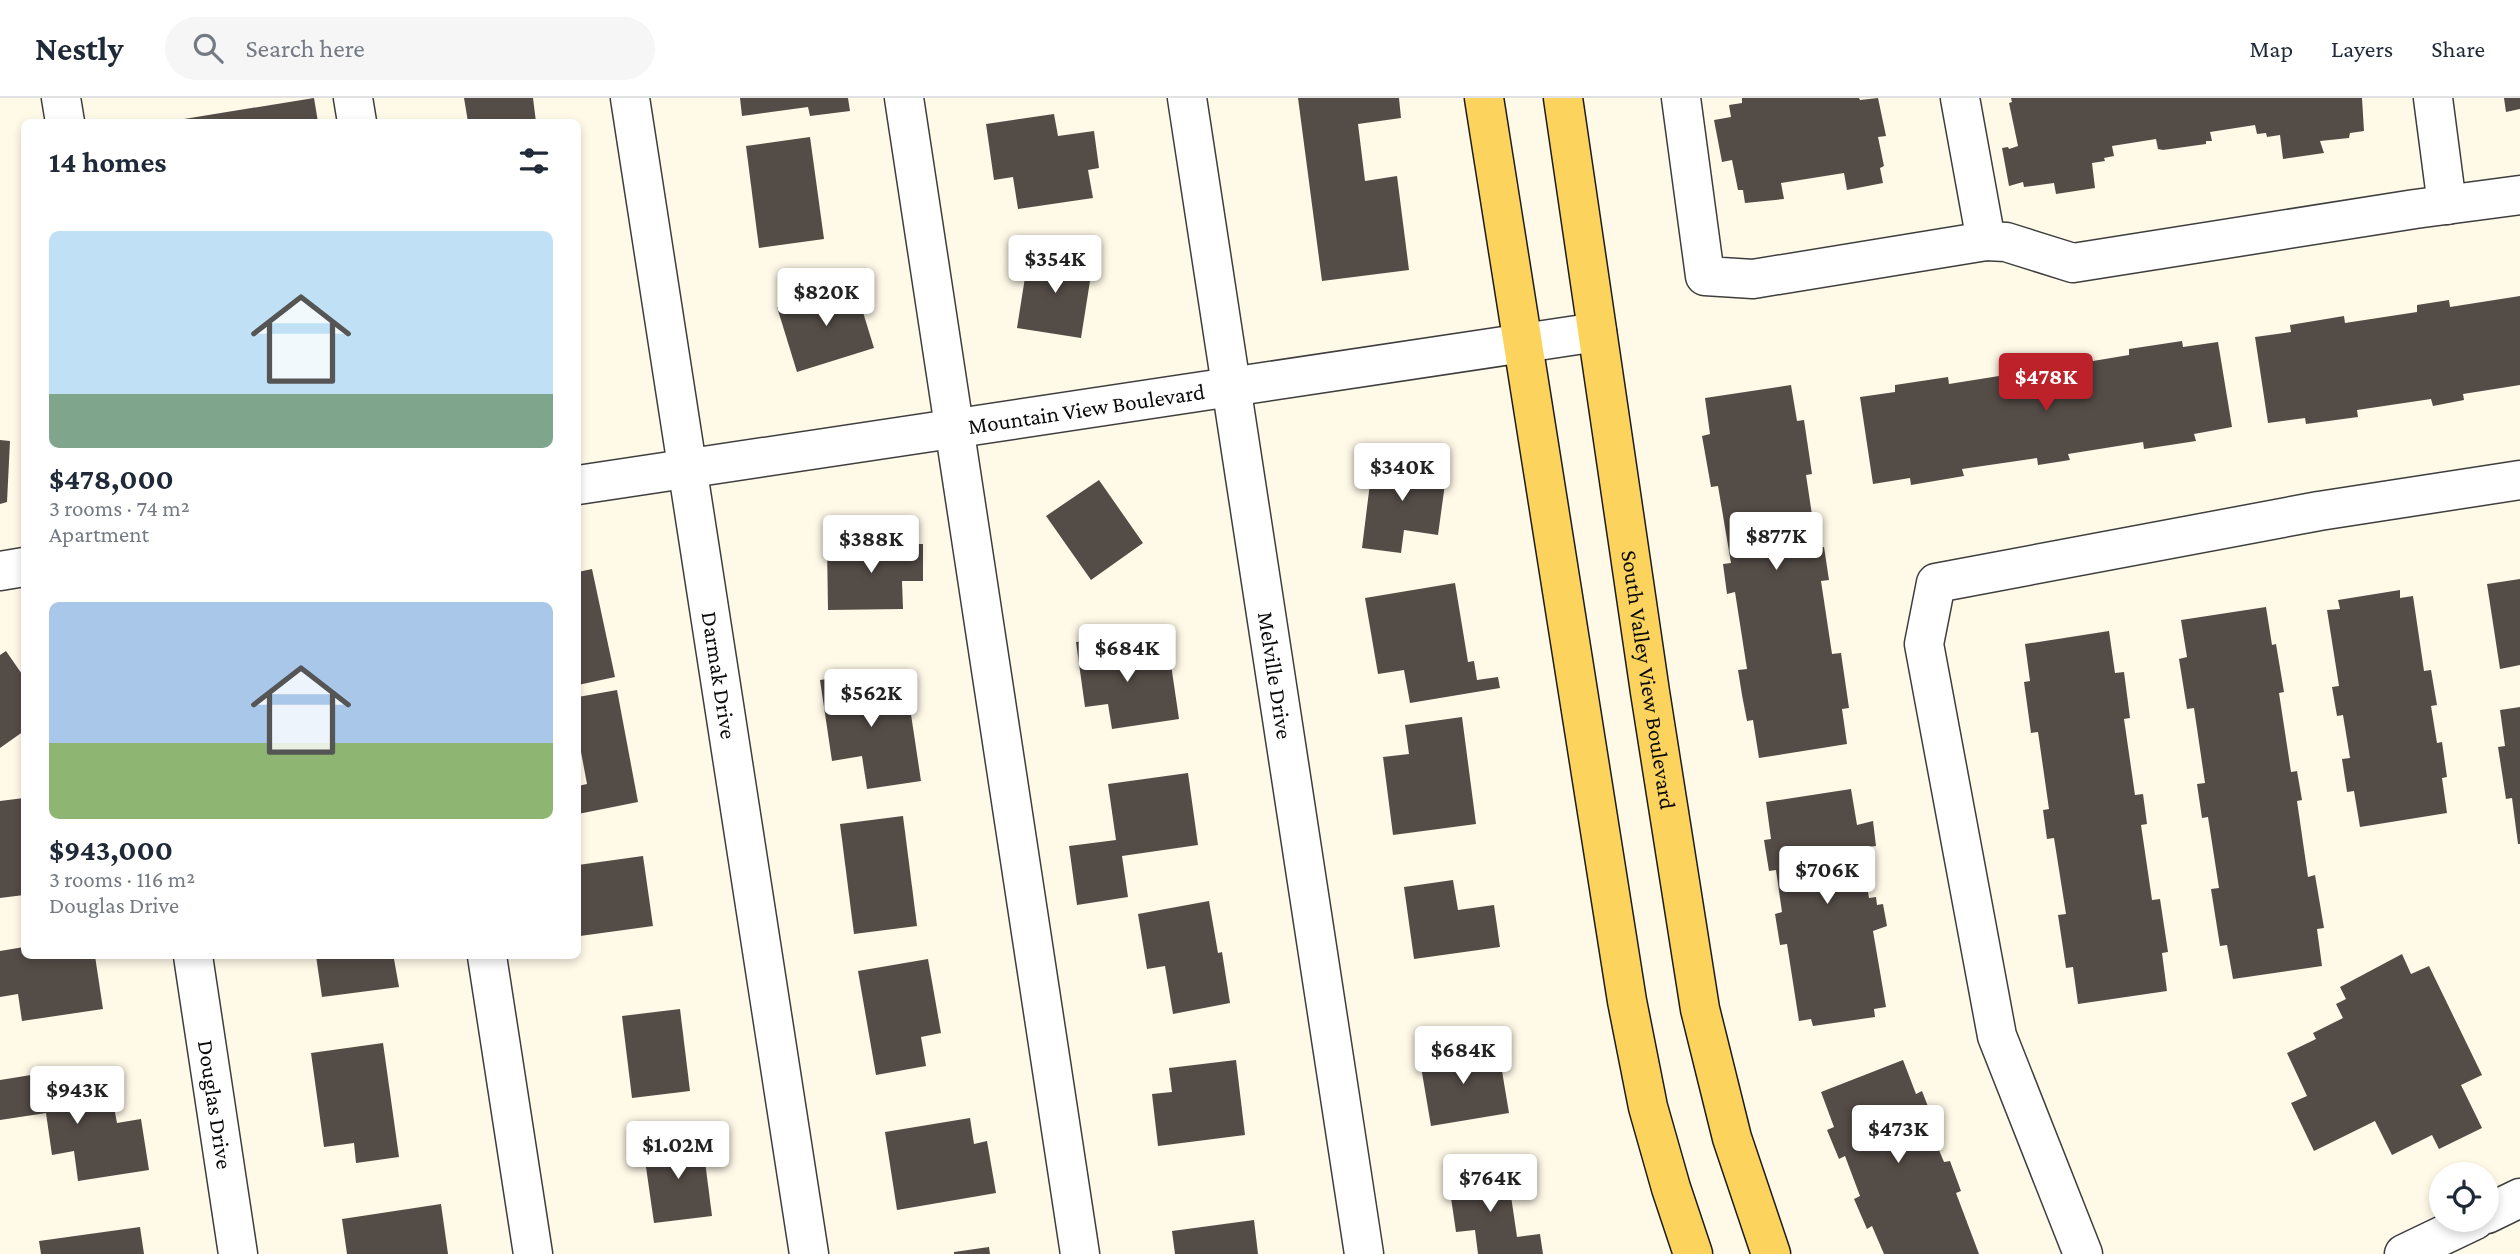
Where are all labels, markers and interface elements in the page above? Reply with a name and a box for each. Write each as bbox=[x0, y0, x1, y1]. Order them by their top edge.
search box bbox=[165, 17, 655, 80]
icon: search bbox=[189, 29, 227, 67]
text: Nestly bbox=[35, 30, 123, 67]
text: Search here bbox=[245, 34, 365, 63]
text: Map bbox=[2249, 35, 2293, 62]
text: Layers bbox=[2331, 35, 2393, 62]
text: Share bbox=[2431, 35, 2485, 62]
icon: filters bbox=[515, 142, 553, 180]
text: 14 homes bbox=[49, 145, 167, 178]
pin: $354K bbox=[1006, 236, 1104, 295]
text: $354K bbox=[1024, 245, 1086, 271]
pin: $820K bbox=[777, 268, 875, 328]
icon: home bbox=[238, 276, 364, 402]
text: $820K bbox=[793, 278, 859, 304]
pin: $478K bbox=[1997, 354, 2095, 413]
text: $478K bbox=[2015, 363, 2077, 389]
street label: Mountain View Boulevard bbox=[966, 378, 1207, 439]
pin: $340K bbox=[1353, 444, 1451, 503]
text: $340K bbox=[1370, 453, 1434, 479]
text: $478,000 bbox=[49, 462, 174, 495]
text: 3 rooms · 74 m² bbox=[49, 495, 190, 521]
pin: $877K bbox=[1727, 512, 1825, 572]
pin: $388K bbox=[822, 516, 920, 575]
text: Apartment bbox=[49, 521, 149, 547]
text: $877K bbox=[1746, 522, 1806, 548]
text: $388K bbox=[839, 525, 903, 551]
street label: South Valley View Boulevard bbox=[1616, 548, 1681, 811]
street label: Darmak Drive bbox=[697, 610, 742, 741]
street label: Melville Drive bbox=[1253, 610, 1298, 741]
pin: $684K bbox=[1078, 624, 1176, 684]
text: $684K bbox=[1095, 634, 1159, 660]
icon: home bbox=[238, 647, 364, 773]
pin: $562K bbox=[822, 670, 920, 729]
text: $562K bbox=[840, 679, 902, 705]
text: $943,000 bbox=[49, 833, 173, 866]
pin: $706K bbox=[1778, 846, 1876, 906]
text: $706K bbox=[1795, 856, 1859, 882]
text: 3 rooms · 116 m² bbox=[49, 866, 195, 892]
text: Douglas Drive bbox=[49, 892, 179, 918]
pin: $684K bbox=[1414, 1026, 1512, 1086]
text: $684K bbox=[1431, 1036, 1495, 1062]
street label: Douglas Drive bbox=[193, 1038, 238, 1171]
pin: $943K bbox=[28, 1066, 126, 1126]
text: $943K bbox=[46, 1076, 108, 1102]
pin: $473K bbox=[1849, 1105, 1947, 1165]
text: $473K bbox=[1868, 1115, 1928, 1141]
pin: $1.02M bbox=[621, 1122, 735, 1181]
text: $1.02M bbox=[642, 1131, 714, 1157]
pin: $764K bbox=[1441, 1154, 1539, 1214]
map controls bbox=[2429, 1162, 2499, 1232]
button: locate bbox=[2429, 1162, 2499, 1232]
text: $764K bbox=[1459, 1164, 1521, 1190]

